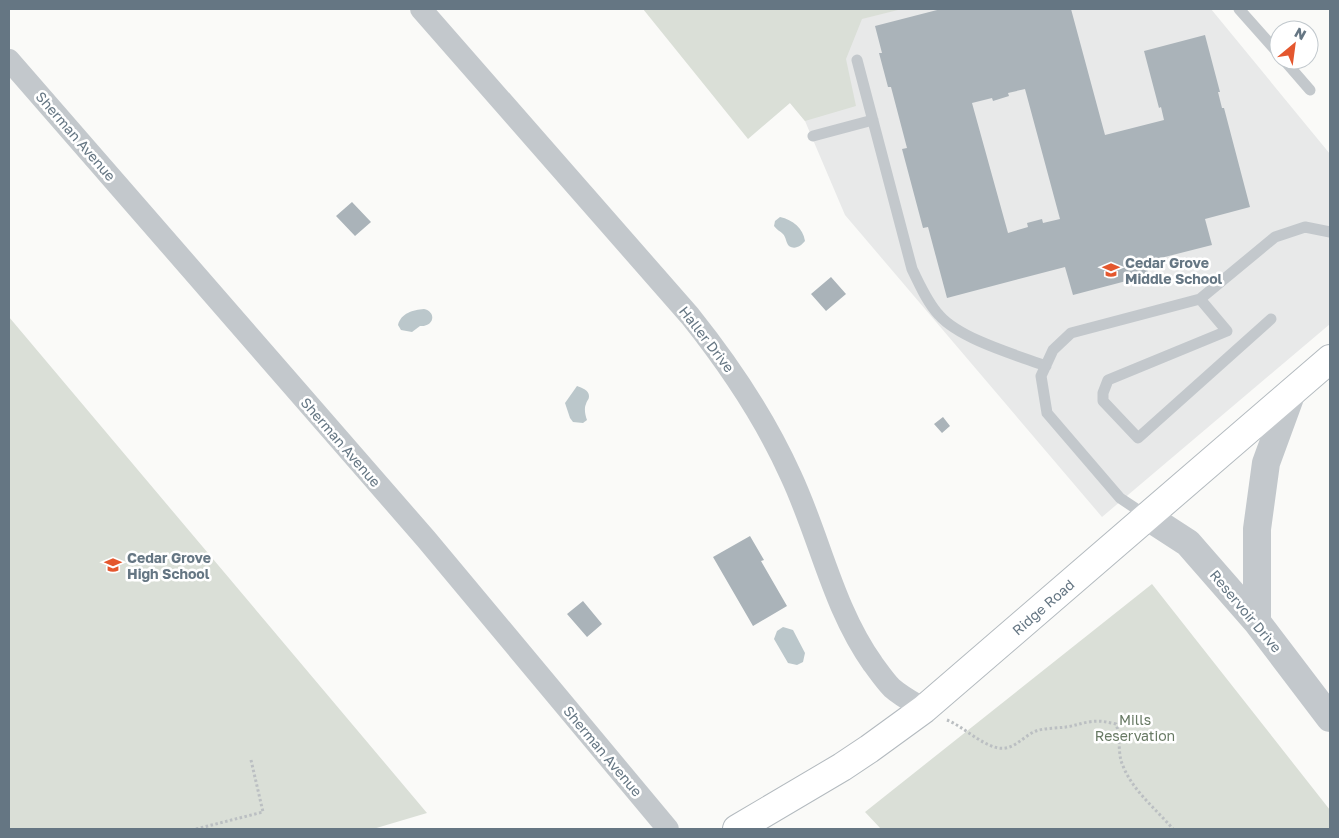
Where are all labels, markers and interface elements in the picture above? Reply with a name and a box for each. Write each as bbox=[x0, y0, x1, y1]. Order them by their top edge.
north arrow bbox=[1269, 20, 1319, 70]
text: N bbox=[1292, 23, 1309, 43]
street label: Sherman Avenue bbox=[33, 88, 119, 184]
place label: Cedar Grove Middle School bbox=[1125, 254, 1223, 287]
school or university icon: Cedar Grove Middle School bbox=[1101, 260, 1121, 280]
street label: Haller Drive bbox=[676, 303, 738, 375]
street label: Sherman Avenue bbox=[298, 394, 384, 490]
place label: Cedar Grove High School bbox=[127, 549, 211, 582]
school or university icon: Cedar Grove High School bbox=[103, 555, 123, 575]
street label: Reservoir Drive bbox=[1207, 566, 1285, 656]
street label: Ridge Road bbox=[1009, 576, 1077, 638]
street label: Sherman Avenue bbox=[560, 702, 646, 800]
park label: Mills Reservation bbox=[1095, 711, 1175, 744]

